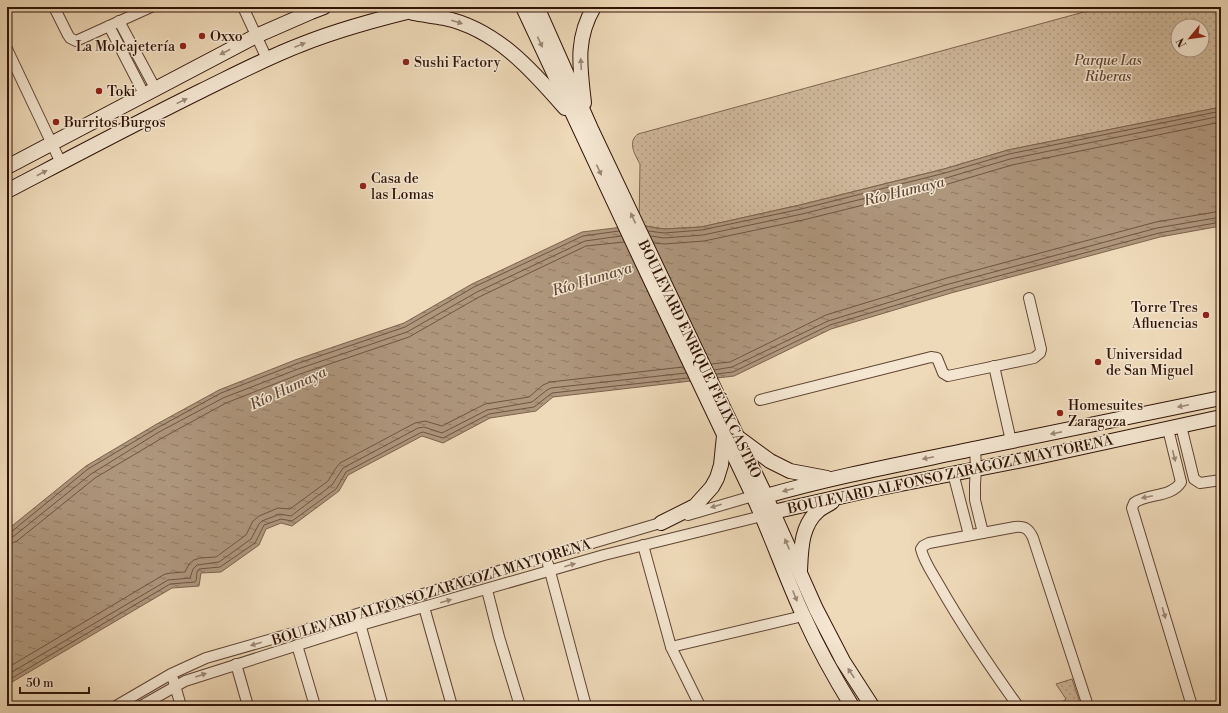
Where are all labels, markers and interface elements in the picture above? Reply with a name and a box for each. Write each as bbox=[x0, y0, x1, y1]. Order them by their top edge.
north arrow bbox=[1170, 18, 1210, 58]
one-way arrow bbox=[451, 19, 463, 25]
place label: Oxxo bbox=[210, 28, 243, 46]
marker: Oxxo bbox=[197, 31, 207, 41]
text: N bbox=[1174, 35, 1190, 50]
one-way arrow bbox=[537, 37, 543, 48]
place label: La Molcajetería bbox=[76, 38, 176, 56]
marker: La Molcajetería bbox=[178, 41, 188, 51]
one-way arrow bbox=[294, 42, 306, 48]
one-way arrow bbox=[219, 49, 230, 55]
park label: Parque Las Riberas bbox=[1073, 52, 1142, 86]
place label: Sushi Factory bbox=[414, 54, 501, 72]
marker: Sushi Factory bbox=[401, 57, 411, 67]
one-way arrow bbox=[577, 58, 584, 70]
place label: Toki bbox=[107, 83, 136, 101]
marker: Toki bbox=[94, 86, 104, 96]
one-way arrow bbox=[176, 98, 188, 104]
place label: Burritos Burgos bbox=[63, 114, 166, 132]
marker: Burritos Burgos bbox=[51, 117, 61, 127]
one-way arrow bbox=[596, 165, 602, 176]
one-way arrow bbox=[36, 170, 47, 176]
place label: Casa de las Lomas bbox=[371, 170, 434, 204]
water label: Río Humaya bbox=[861, 172, 947, 211]
marker: Casa de las Lomas bbox=[358, 181, 368, 191]
one-way arrow bbox=[630, 212, 636, 223]
street label: BOULEVARD ENRIQUE FÉLIX CASTRO bbox=[633, 236, 767, 482]
water label: Río Humaya bbox=[549, 258, 635, 301]
place label: Torre Tres Afluencias bbox=[1131, 299, 1198, 333]
marker: Torre Tres Afluencias bbox=[1201, 310, 1211, 320]
place label: Universidad de San Miguel bbox=[1106, 346, 1194, 380]
marker: Universidad de San Miguel bbox=[1093, 357, 1103, 367]
water label: Río Humaya bbox=[246, 362, 330, 415]
place label: Homesuites Zaragoza bbox=[1068, 397, 1143, 431]
one-way arrow bbox=[1177, 404, 1189, 410]
marker: Homesuites Zaragoza bbox=[1055, 408, 1065, 418]
one-way arrow bbox=[1049, 430, 1062, 436]
street label: BOULEVARD ALFONSO ZARAGOZA MAYTORENA bbox=[785, 432, 1115, 519]
one-way arrow bbox=[1172, 449, 1178, 462]
one-way arrow bbox=[922, 455, 934, 461]
one-way arrow bbox=[781, 487, 793, 493]
one-way arrow bbox=[1141, 495, 1153, 501]
one-way arrow bbox=[709, 503, 721, 509]
street label: BOULEVARD ALFONSO ZARAGOZA MAYTORENA bbox=[269, 536, 593, 650]
one-way arrow bbox=[784, 539, 790, 550]
one-way arrow bbox=[565, 562, 577, 568]
one-way arrow bbox=[793, 591, 799, 603]
one-way arrow bbox=[440, 598, 452, 604]
one-way arrow bbox=[1161, 608, 1167, 620]
one-way arrow bbox=[250, 641, 262, 647]
one-way arrow bbox=[847, 668, 855, 678]
scale bar bbox=[20, 669, 89, 695]
one-way arrow bbox=[195, 672, 207, 678]
text: 50 m bbox=[26, 676, 54, 691]

